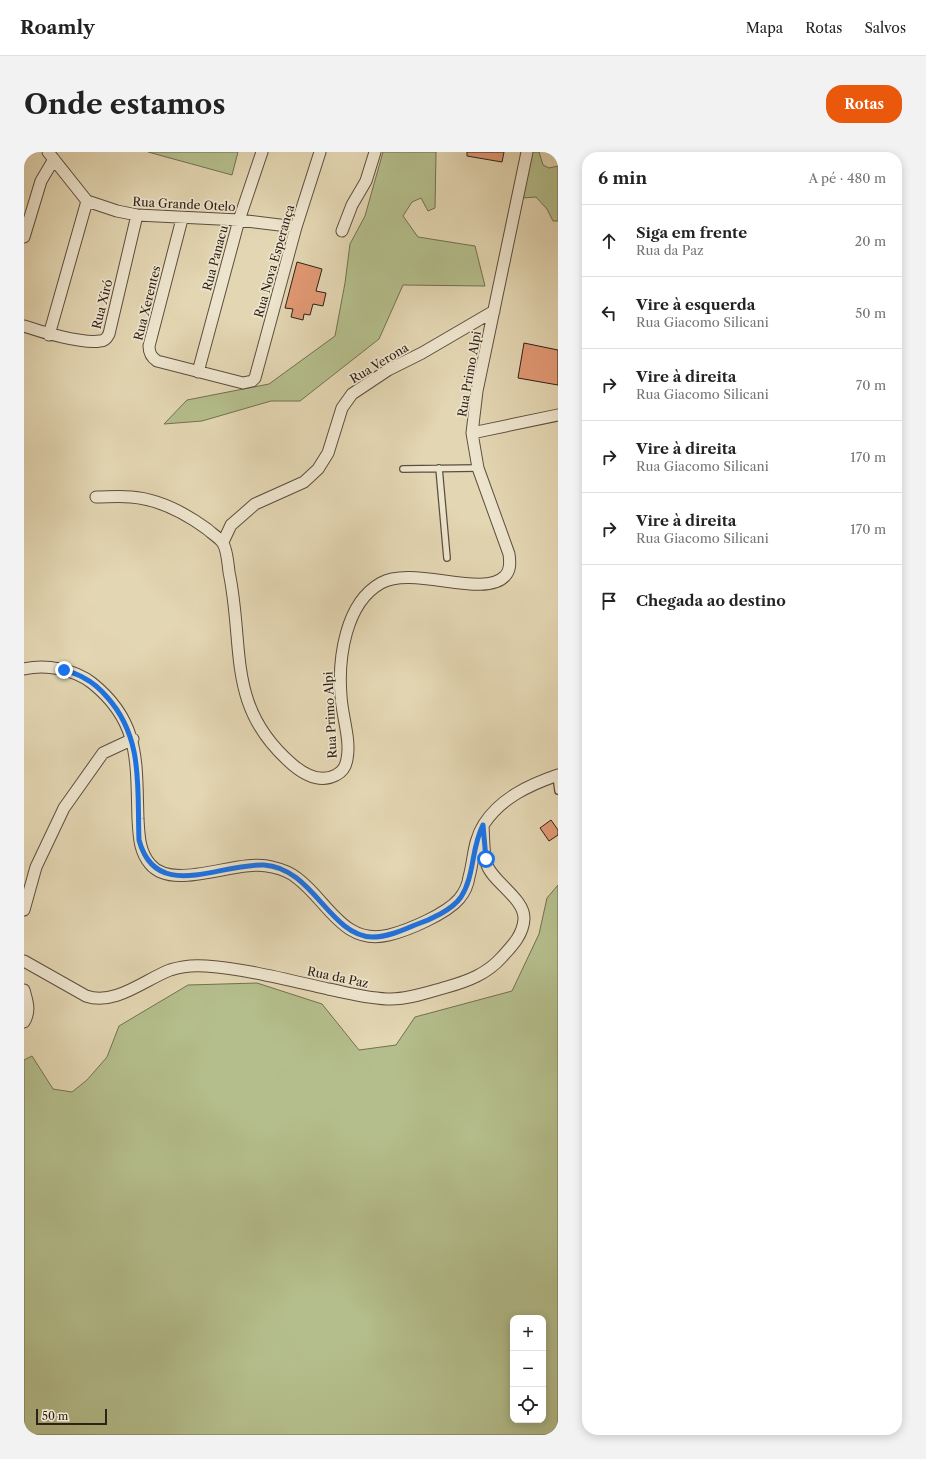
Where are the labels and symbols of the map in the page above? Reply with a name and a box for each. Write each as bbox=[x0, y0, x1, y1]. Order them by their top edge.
street label: Rua Grande Otelo bbox=[132, 194, 236, 214]
street label: Rua Nova Esperança bbox=[251, 202, 298, 319]
street label: Rua Panacu bbox=[199, 223, 231, 292]
street label: Rua Xerentes bbox=[130, 264, 164, 342]
street label: Rua Xiró bbox=[89, 278, 115, 330]
street label: Rua Primo Alpi bbox=[454, 330, 484, 418]
street label: Rua Verona bbox=[347, 339, 412, 386]
route end bbox=[55, 661, 73, 679]
street label: Rua Primo Alpi bbox=[320, 671, 340, 759]
route start bbox=[477, 850, 495, 868]
street label: Rua da Paz bbox=[306, 963, 370, 991]
scale bar bbox=[36, 1407, 107, 1426]

